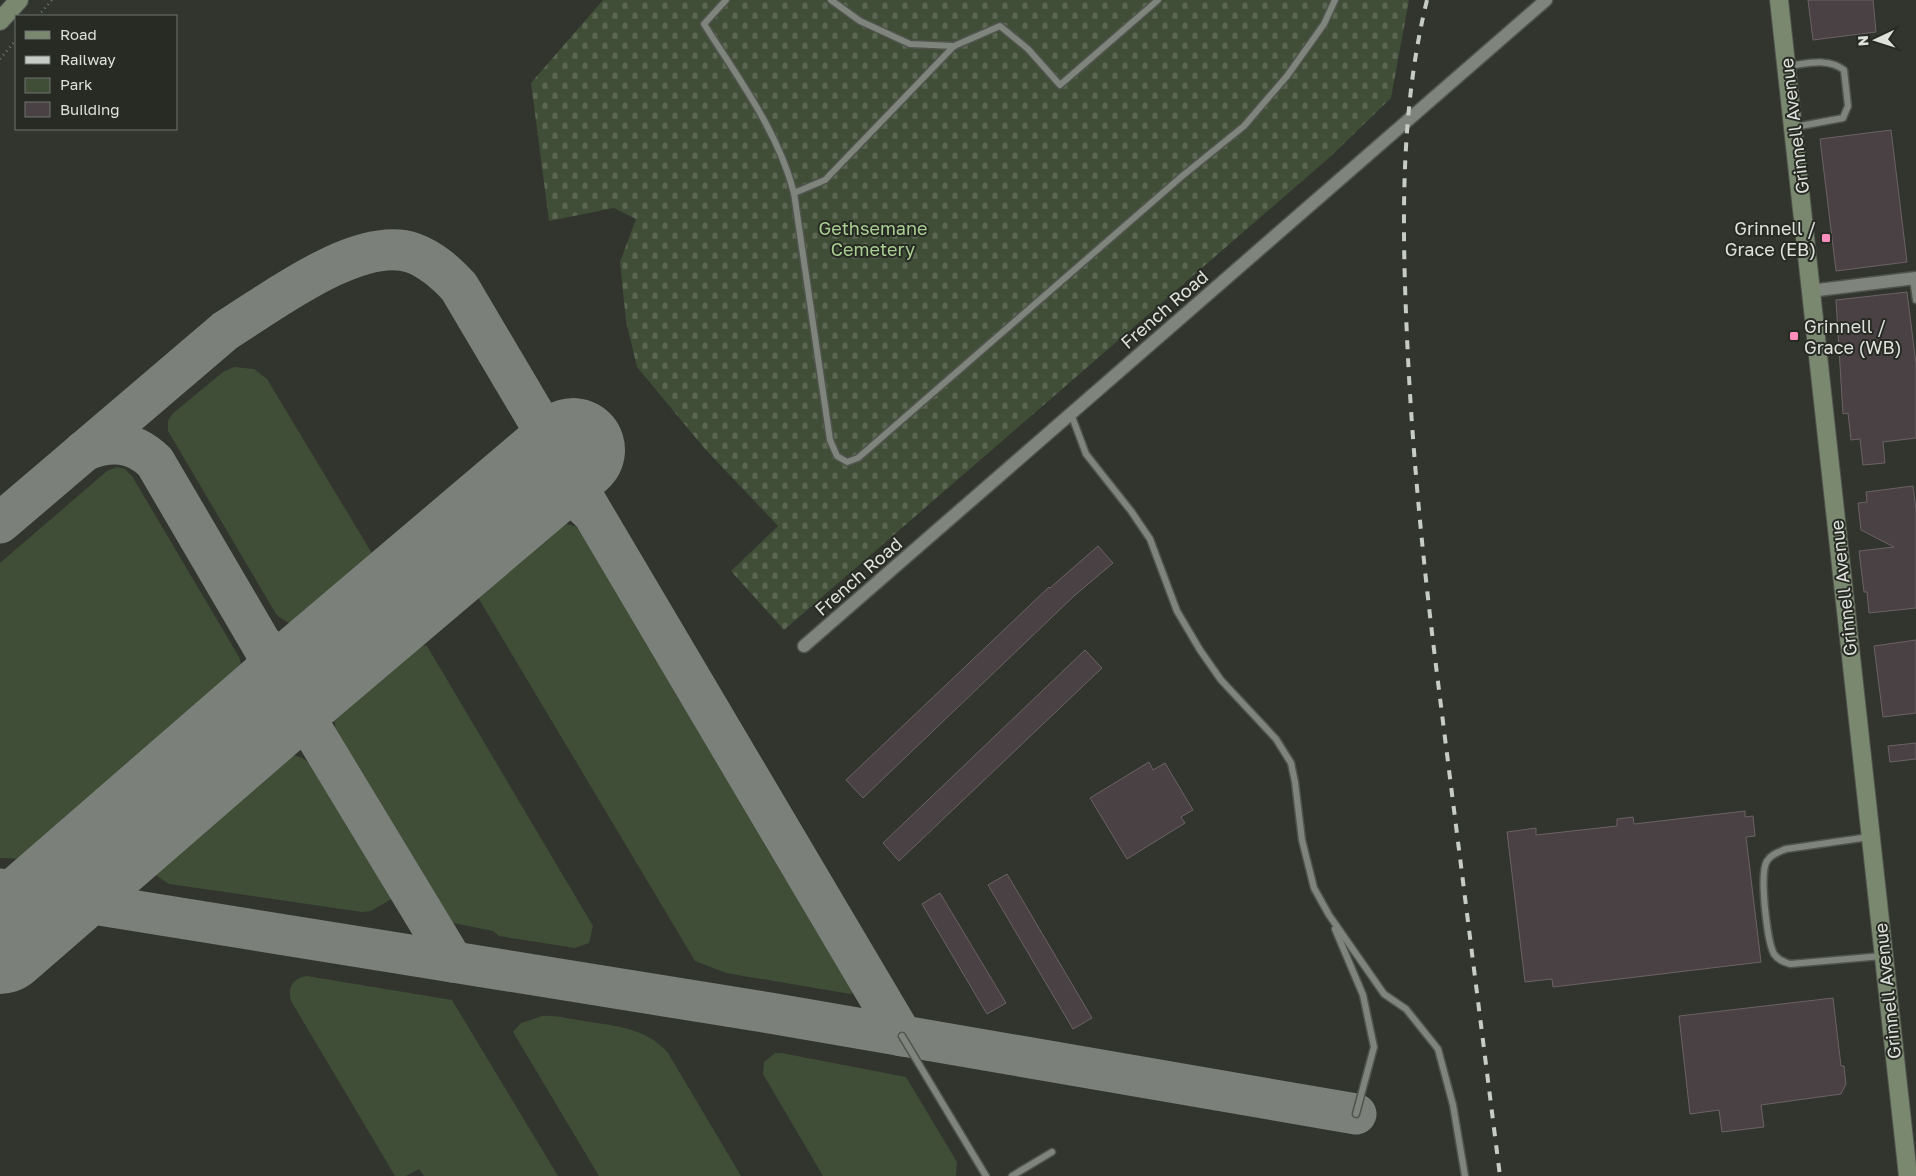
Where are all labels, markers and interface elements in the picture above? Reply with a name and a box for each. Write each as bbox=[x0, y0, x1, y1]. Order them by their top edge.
legend bbox=[15, 15, 178, 130]
north arrow bbox=[1851, 15, 1901, 65]
text: Road bbox=[60, 25, 97, 43]
text: N bbox=[1854, 35, 1871, 47]
text: Railway bbox=[60, 50, 116, 68]
street label: Grinnell Avenue bbox=[1775, 57, 1813, 195]
text: Park bbox=[60, 75, 93, 93]
text: Building bbox=[60, 100, 120, 118]
park label: Gethsemane Cemetery bbox=[819, 217, 928, 260]
place label: Grinnell / Grace (EB) bbox=[1725, 217, 1816, 260]
marker: Grinnell / Grace (EB) bbox=[1820, 232, 1832, 244]
street label: French Road bbox=[1116, 265, 1212, 353]
place label: Grinnell / Grace (WB) bbox=[1804, 315, 1901, 358]
marker: Grinnell / Grace (WB) bbox=[1788, 330, 1800, 342]
street label: Grinnell Avenue bbox=[1825, 519, 1861, 657]
street label: French Road bbox=[810, 532, 906, 620]
street label: Grinnell Avenue bbox=[1869, 922, 1905, 1060]

